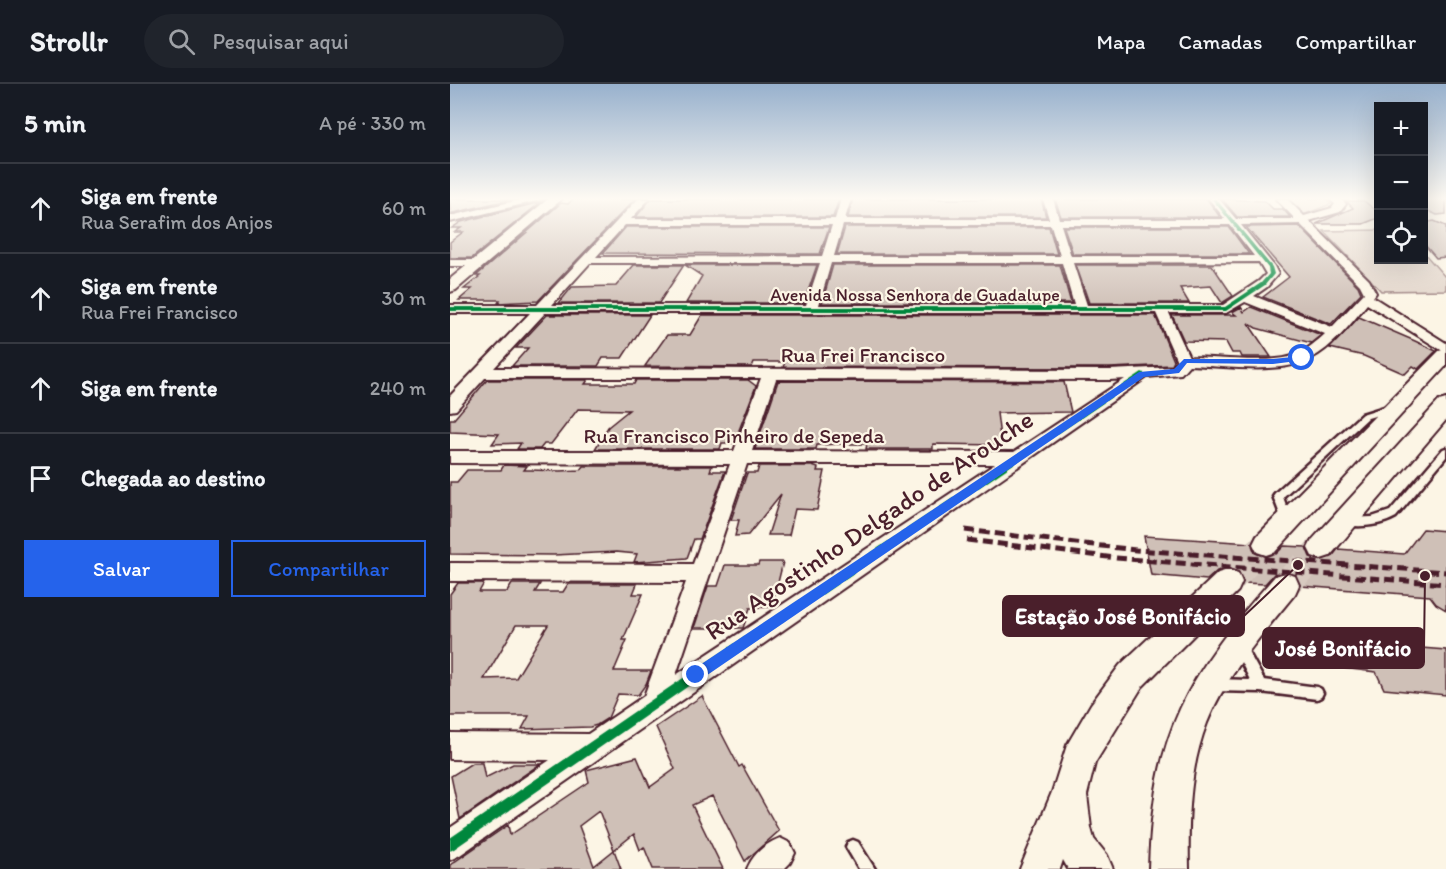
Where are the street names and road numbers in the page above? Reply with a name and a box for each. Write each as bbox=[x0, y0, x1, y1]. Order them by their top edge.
street label: Avenida Nossa Senhora de Guadalupe bbox=[770, 284, 1060, 306]
street label: Rua Frei Francisco bbox=[781, 342, 945, 367]
street label: Rua Agostinho Delgado de Arouche bbox=[699, 403, 1039, 647]
street label: Rua Francisco Pinheiro de Sepeda bbox=[584, 423, 884, 448]

